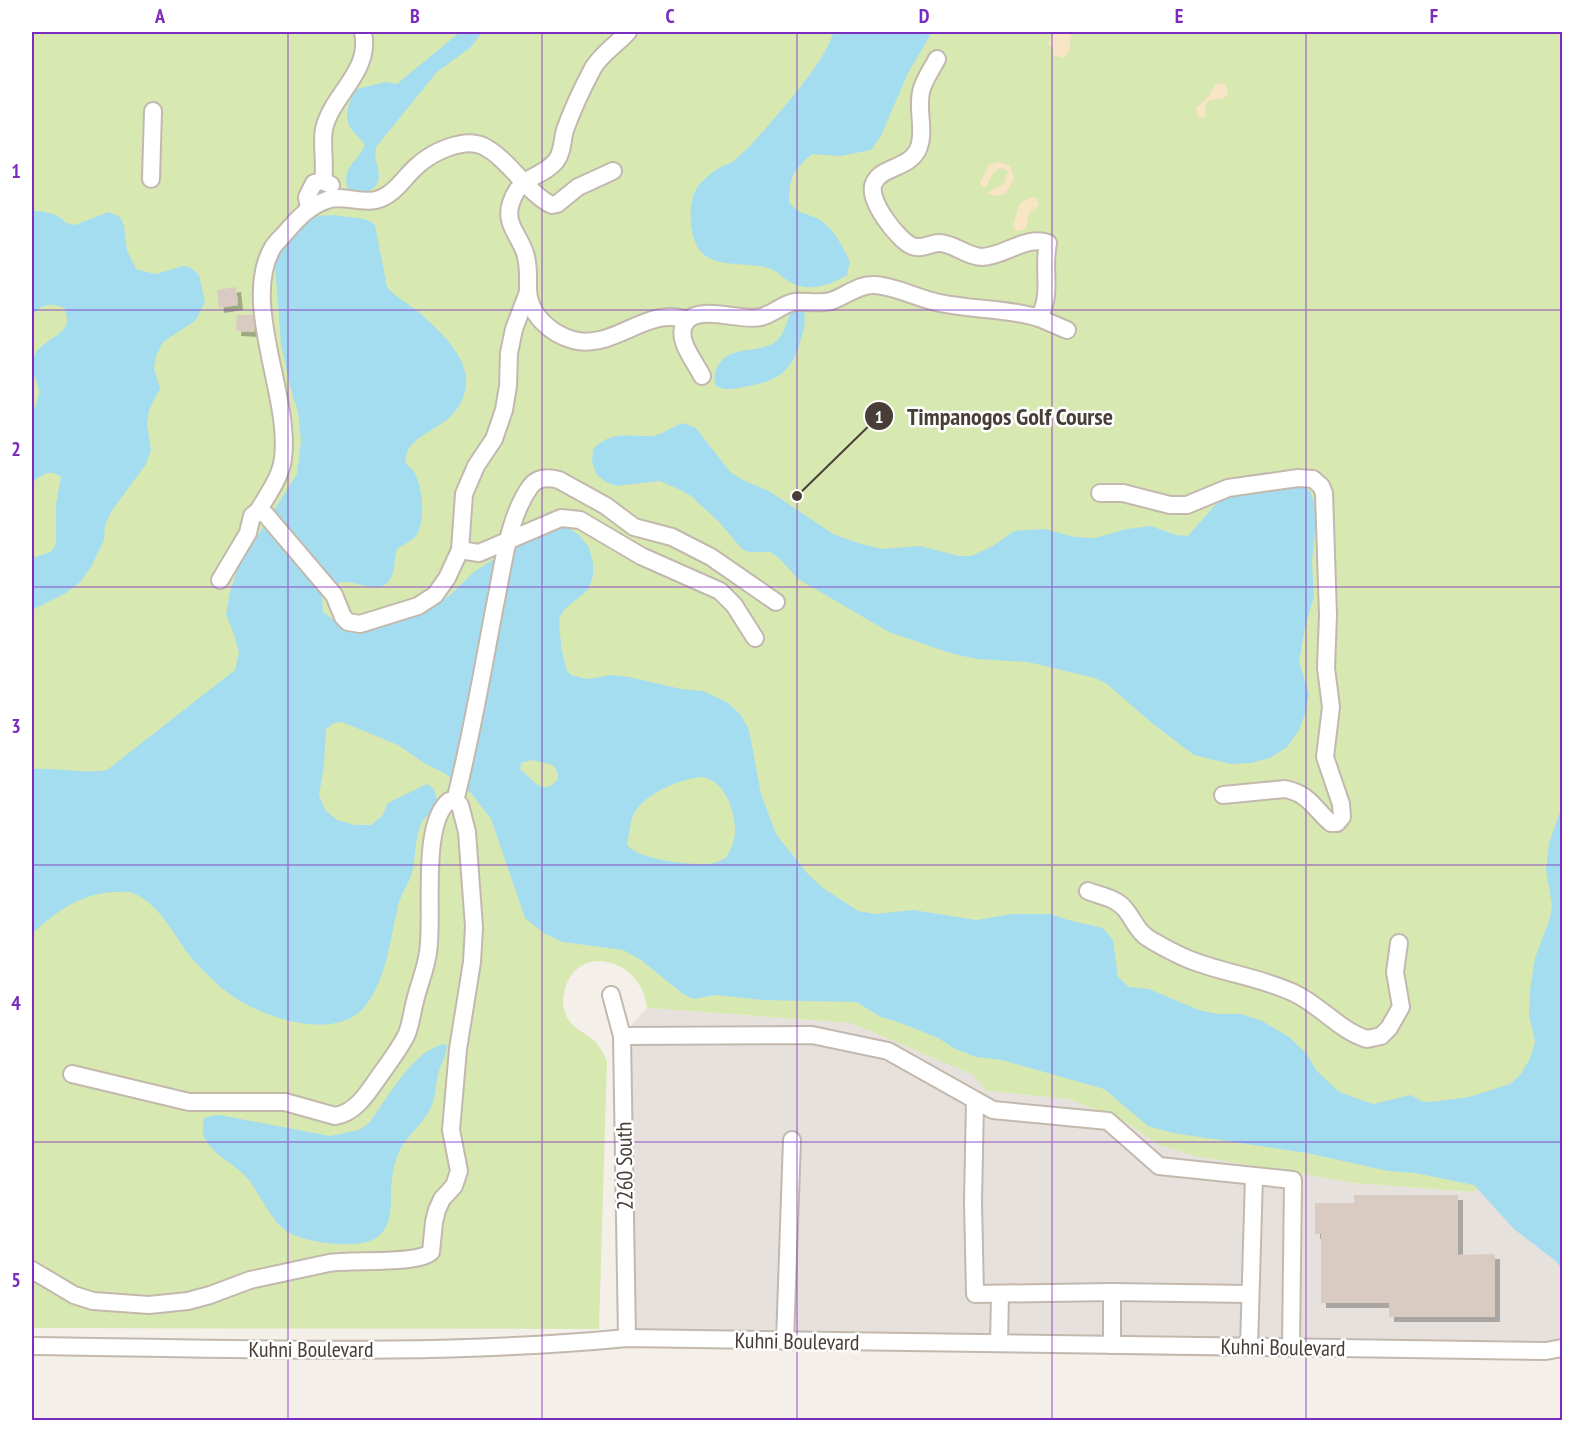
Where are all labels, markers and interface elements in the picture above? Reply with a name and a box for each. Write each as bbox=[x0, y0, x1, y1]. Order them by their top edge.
text: A bbox=[154, 3, 166, 29]
text: B bbox=[410, 3, 420, 29]
text: C bbox=[665, 3, 675, 29]
text: D bbox=[919, 3, 930, 29]
text: E bbox=[1175, 3, 1183, 29]
text: F bbox=[1430, 3, 1438, 29]
text: 1 bbox=[11, 158, 21, 184]
callout: Timpanogos Golf Course bbox=[864, 395, 1125, 437]
text: Timpanogos Golf Course bbox=[907, 401, 1113, 432]
text: 1 bbox=[875, 405, 883, 428]
text: 2 bbox=[11, 436, 21, 462]
text: 3 bbox=[11, 713, 21, 739]
text: 4 bbox=[11, 990, 21, 1016]
street label: 2260 South bbox=[609, 1122, 639, 1210]
text: 5 bbox=[11, 1267, 21, 1293]
street label: Kuhni Boulevard bbox=[734, 1326, 860, 1356]
street label: Kuhni Boulevard bbox=[1220, 1332, 1346, 1362]
street label: Kuhni Boulevard bbox=[249, 1335, 373, 1363]

